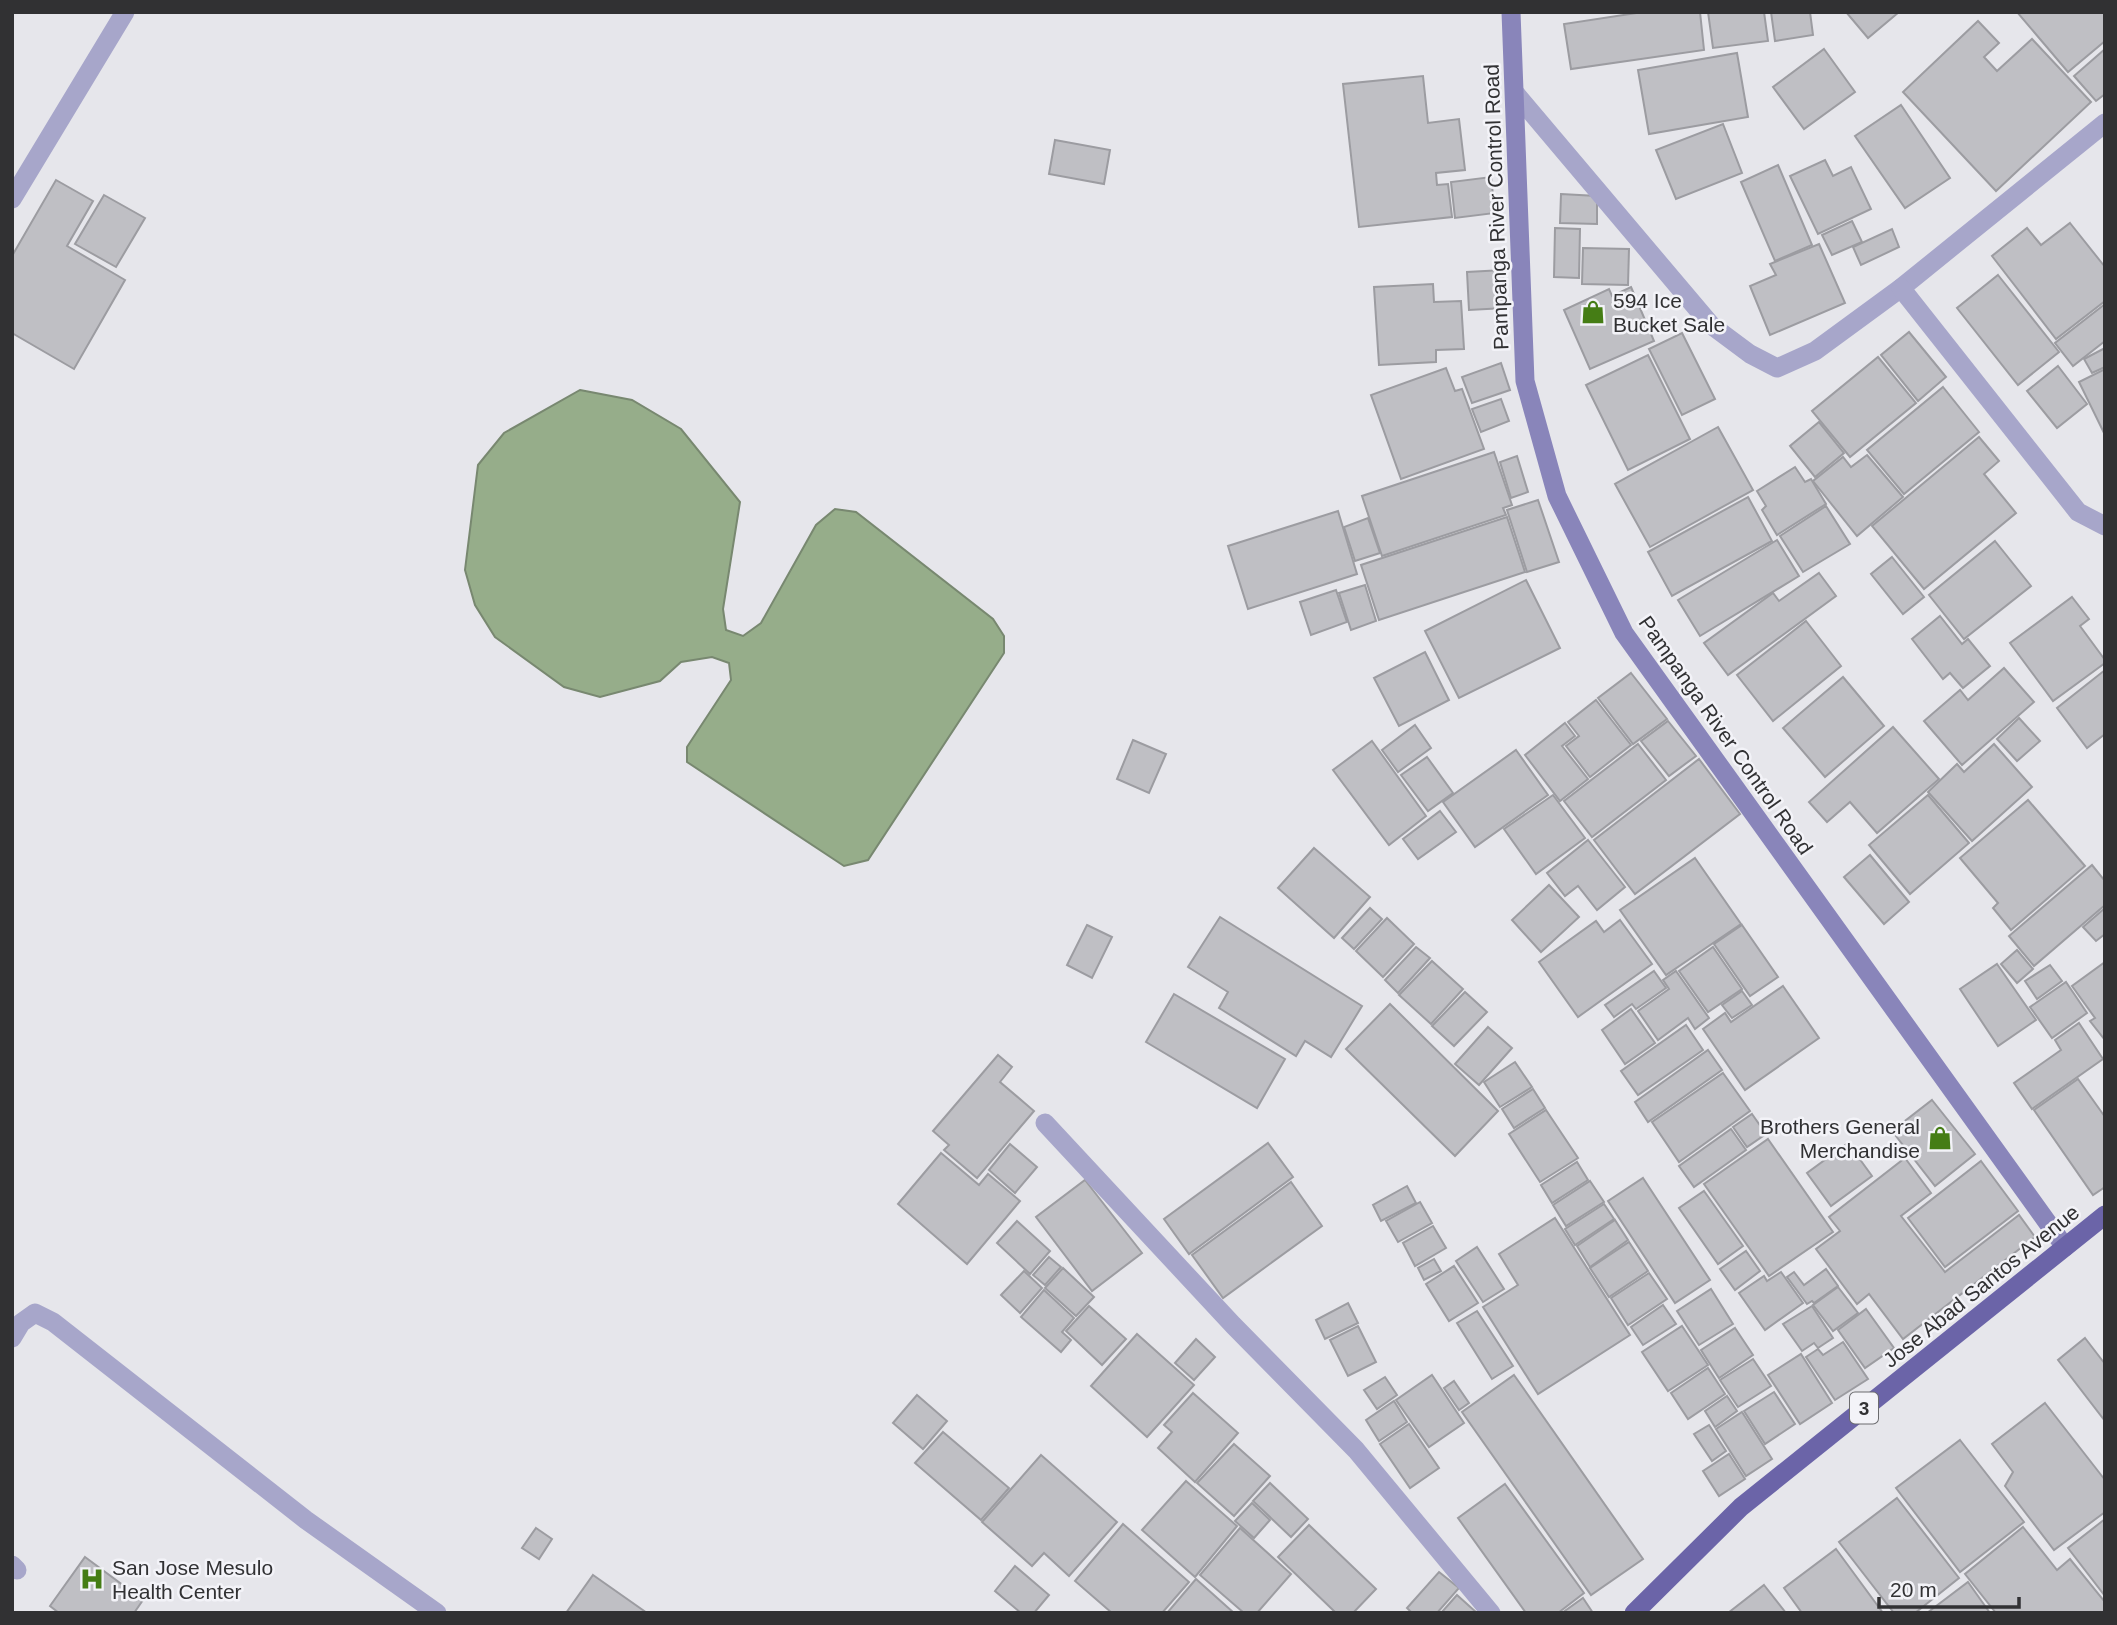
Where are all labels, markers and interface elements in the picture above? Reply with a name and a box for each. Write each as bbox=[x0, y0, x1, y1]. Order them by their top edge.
street label: Pampanga River Control Road bbox=[1480, 64, 1512, 350]
place label: 594 Ice Bucket Sale bbox=[1613, 289, 1725, 336]
shop icon: 594 Ice Bucket Sale bbox=[1579, 298, 1607, 326]
street label: Pampanga River Control Road bbox=[1635, 611, 1817, 859]
place label: Brothers General Merchandise bbox=[1760, 1115, 1920, 1162]
shop icon: Brothers General Merchandise bbox=[1926, 1124, 1954, 1152]
street label: Jose Abad Santos Avenue bbox=[1879, 1200, 2083, 1372]
road number: 3 bbox=[1850, 1392, 1878, 1424]
place label: San Jose Mesulo Health Center bbox=[112, 1556, 273, 1603]
hospital icon: San Jose Mesulo Health Center bbox=[78, 1565, 106, 1593]
scale bar bbox=[1879, 1566, 2019, 1610]
text: 20 m bbox=[1890, 1578, 1937, 1601]

